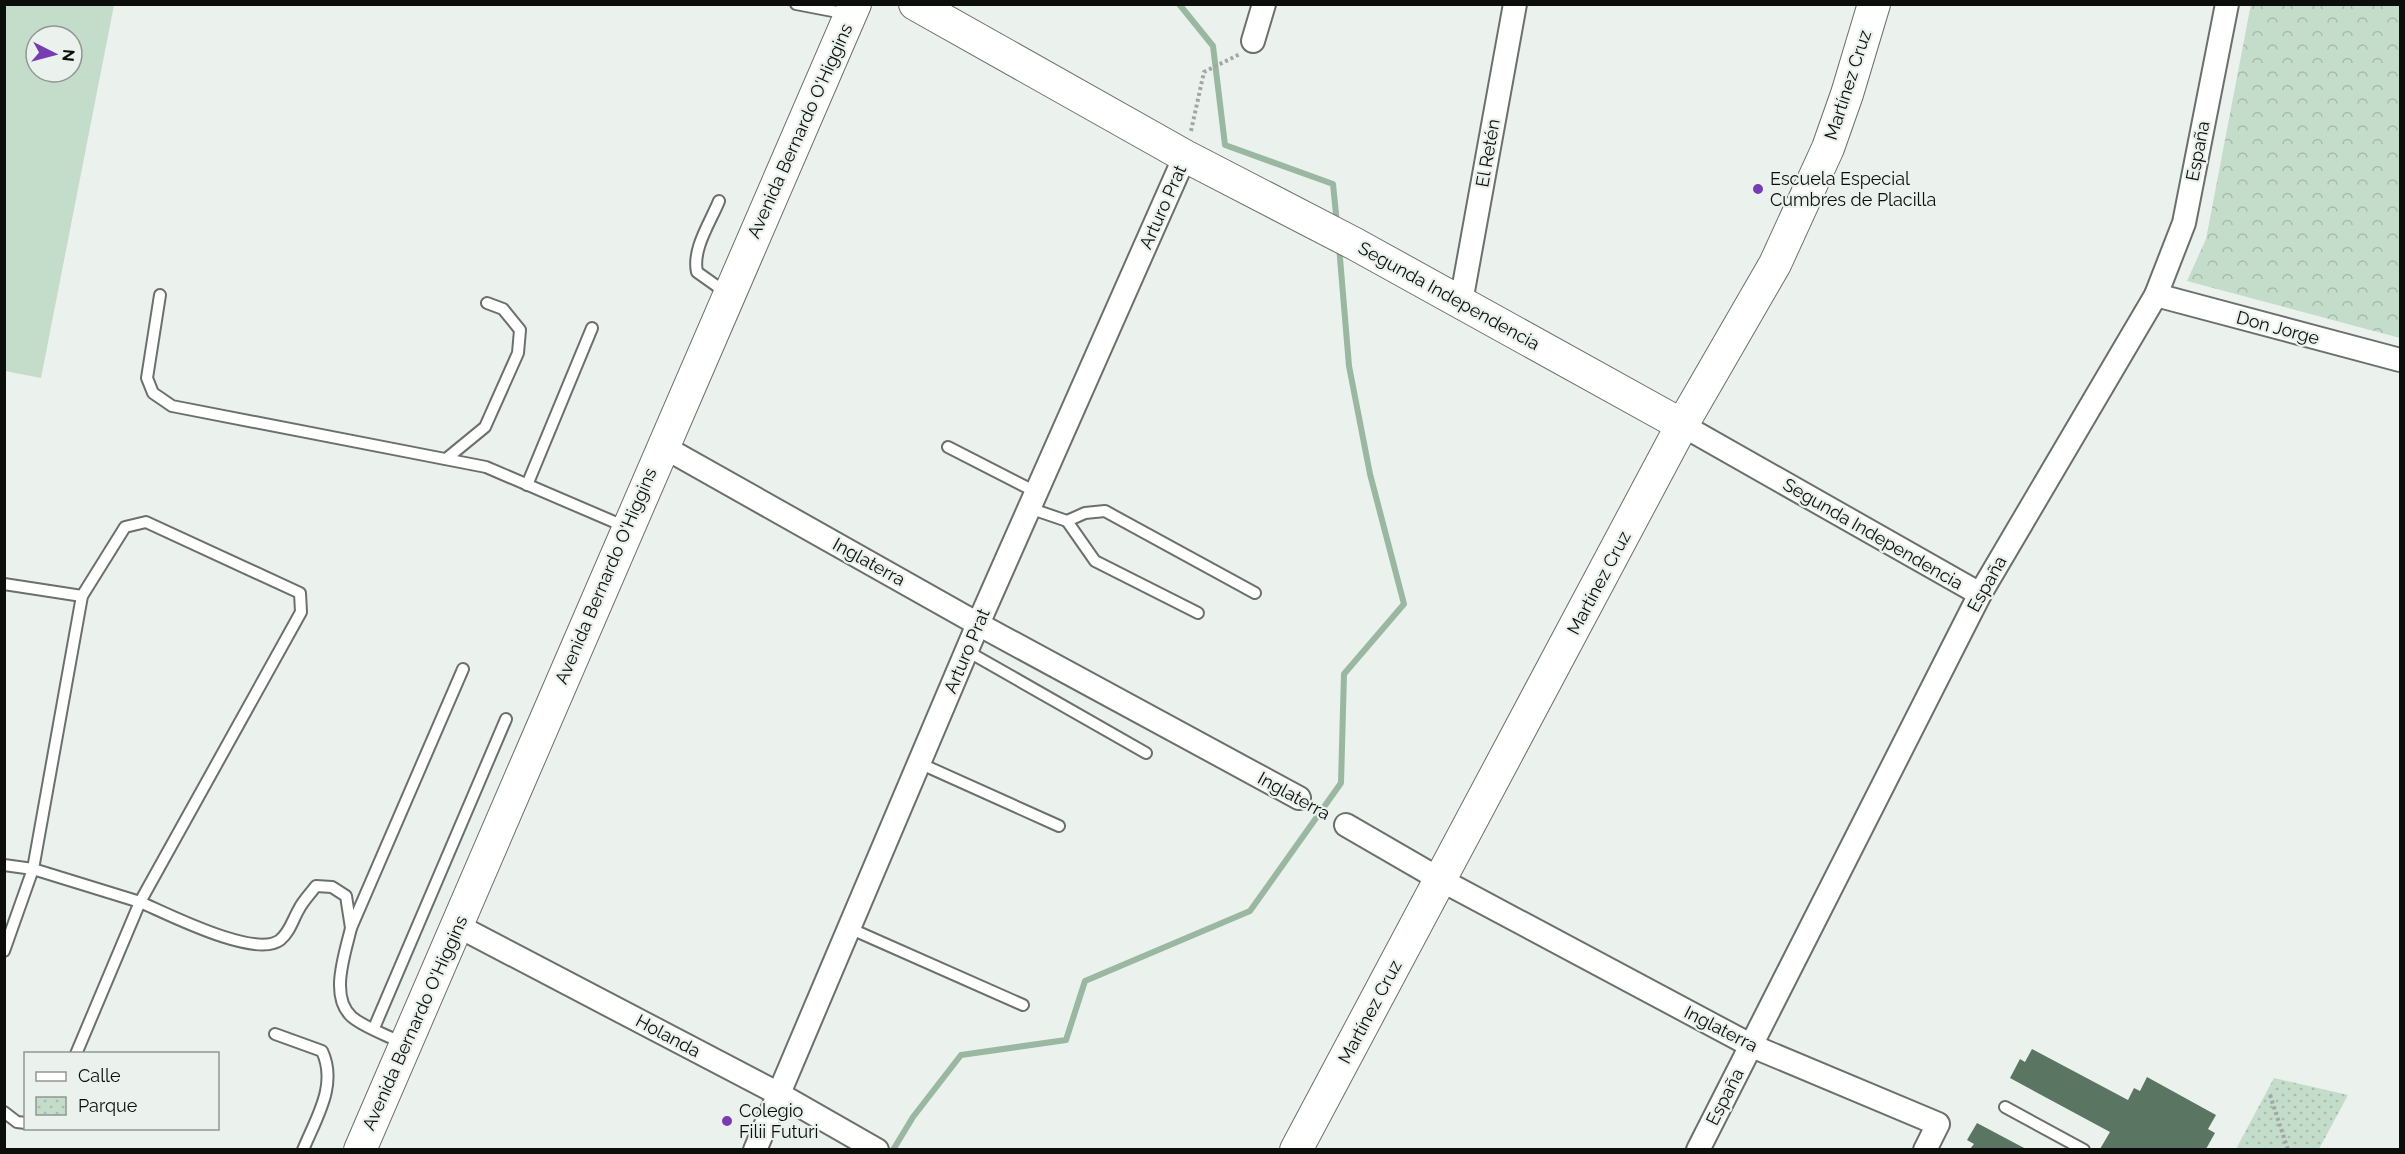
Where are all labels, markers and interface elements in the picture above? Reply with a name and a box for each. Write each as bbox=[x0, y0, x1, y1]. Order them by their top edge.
street label: Avenida Bernardo O'Higgins bbox=[743, 20, 857, 241]
north arrow bbox=[24, 24, 84, 84]
street label: Martínez Cruz bbox=[1820, 27, 1875, 142]
text: N bbox=[58, 48, 79, 63]
street label: El Retén bbox=[1471, 117, 1504, 189]
street label: España bbox=[2181, 119, 2214, 183]
street label: Arturo Prat bbox=[1135, 162, 1190, 252]
place label: Escuela Especial Cumbres de Placilla bbox=[1770, 168, 1936, 210]
marker: Escuela Especial Cumbres de Placilla bbox=[1751, 182, 1765, 196]
street label: Segunda Independencia bbox=[1355, 237, 1544, 354]
street label: Don Jorge bbox=[2234, 306, 2322, 349]
street label: Avenida Bernardo O'Higgins bbox=[550, 464, 661, 687]
street label: Segunda Independencia bbox=[1780, 473, 1967, 594]
street label: Martínez Cruz bbox=[1562, 527, 1635, 638]
street label: Inglaterra bbox=[829, 533, 909, 590]
street label: España bbox=[1963, 552, 2010, 615]
street label: Arturo Prat bbox=[939, 605, 994, 696]
street label: Inglaterra bbox=[1254, 767, 1334, 824]
street label: Avenida Bernardo O'Higgins bbox=[358, 912, 472, 1133]
street label: Martínez Cruz bbox=[1333, 956, 1406, 1067]
street label: Inglaterra bbox=[1681, 1001, 1761, 1056]
street label: Holanda bbox=[632, 1010, 704, 1061]
legend bbox=[24, 1052, 219, 1130]
text: Calle bbox=[78, 1065, 121, 1086]
street label: España bbox=[1701, 1065, 1748, 1129]
text: Parque bbox=[78, 1095, 138, 1116]
place label: Colegio Filii Futuri bbox=[739, 1100, 819, 1142]
marker: Colegio Filii Futuri bbox=[720, 1114, 734, 1128]

